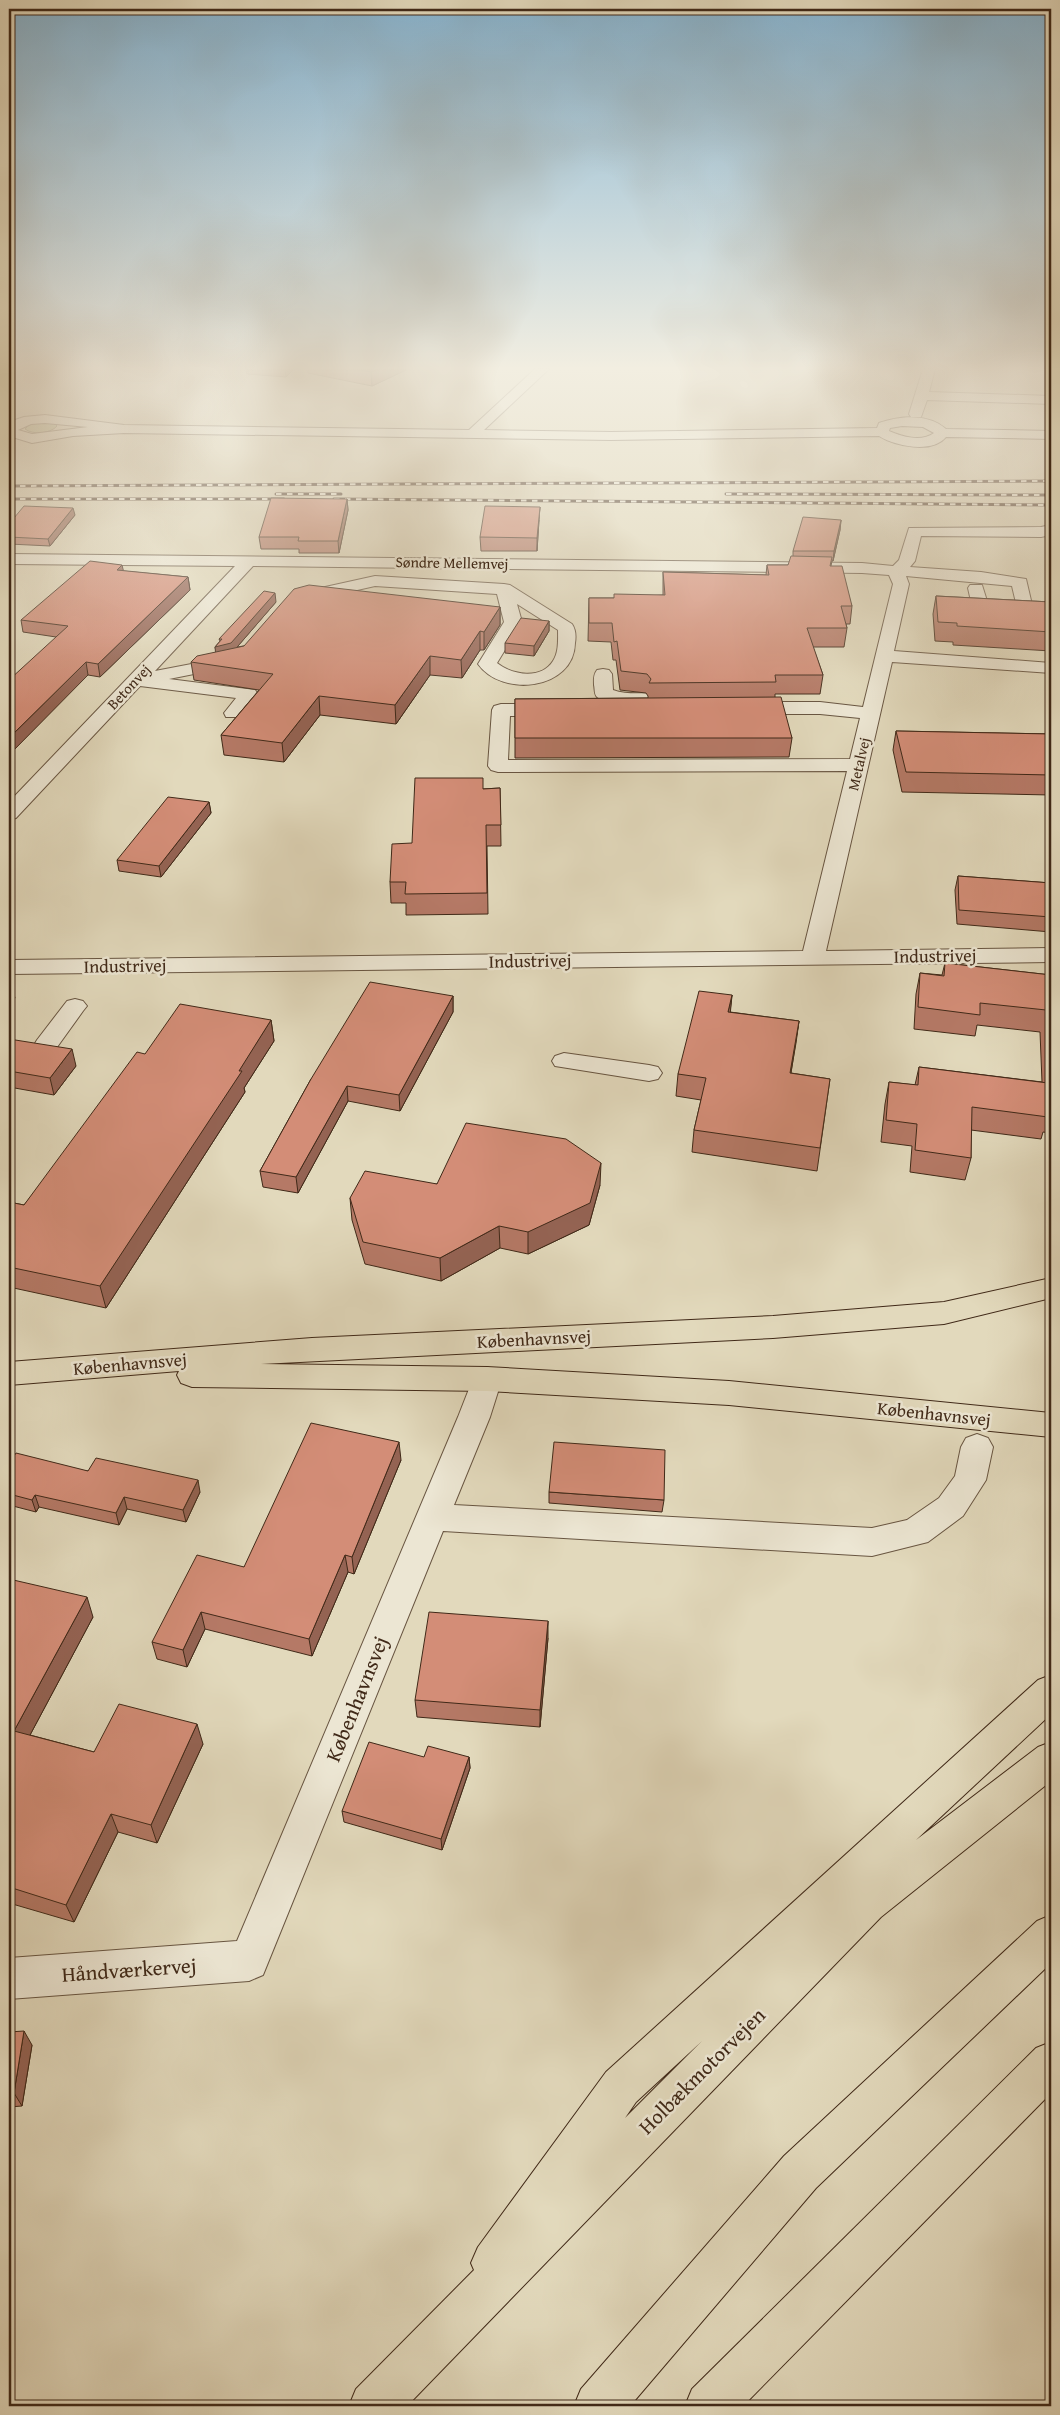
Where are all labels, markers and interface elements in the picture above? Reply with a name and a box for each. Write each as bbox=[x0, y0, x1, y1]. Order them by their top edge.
street label: Søndre Mellemvej bbox=[395, 551, 509, 574]
street label: Betonvej bbox=[102, 659, 155, 714]
street label: Metalvej bbox=[842, 735, 875, 793]
street label: Industrivej bbox=[893, 941, 977, 970]
street label: Industrivej bbox=[488, 946, 572, 975]
street label: Industrivej bbox=[83, 951, 167, 980]
street label: Københavnsvej bbox=[476, 1322, 592, 1355]
street label: Københavnsvej bbox=[72, 1345, 188, 1382]
street label: Københavnsvej bbox=[876, 1394, 992, 1433]
street label: Københavnsvej bbox=[317, 1631, 396, 1766]
street label: Håndværkervej bbox=[61, 1949, 197, 1990]
street label: Holbækmotorvejen bbox=[631, 2000, 772, 2141]

